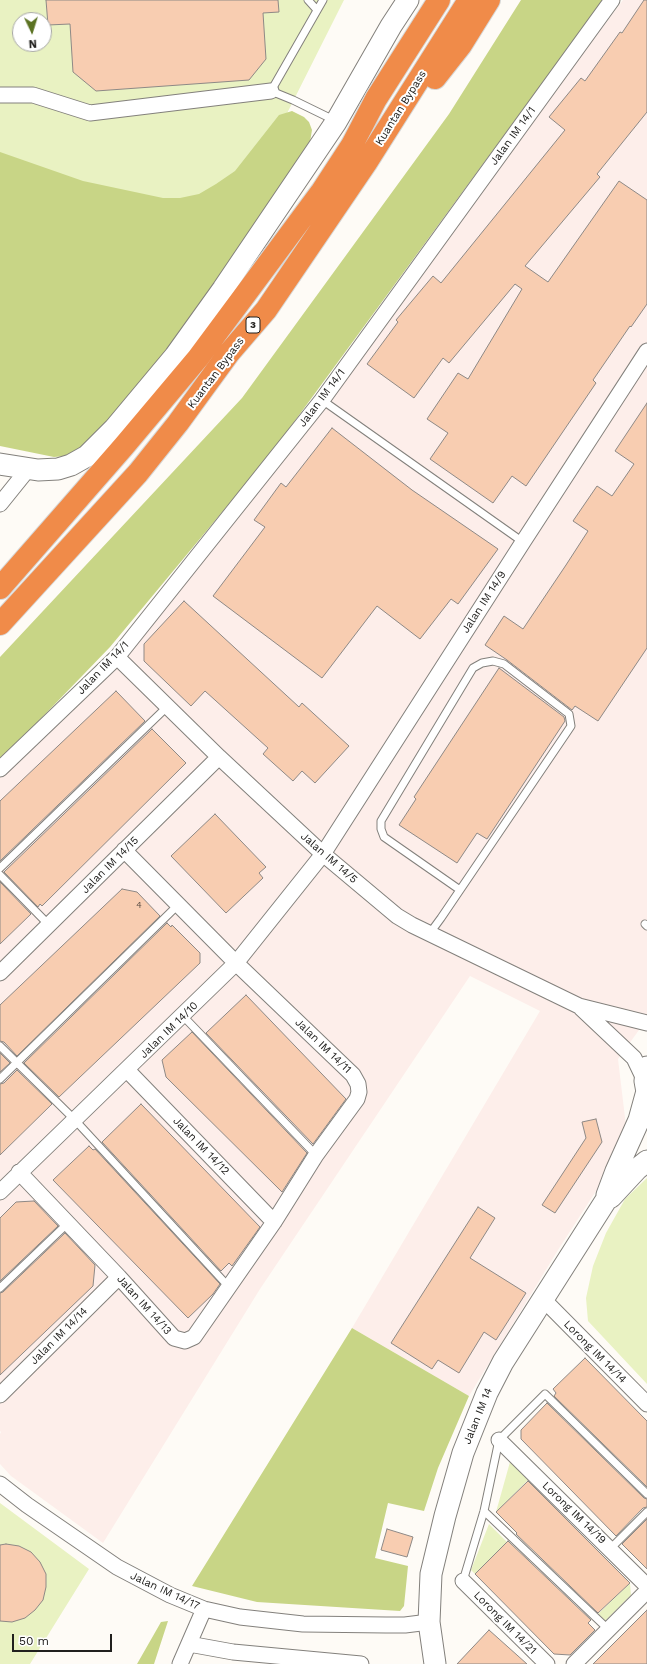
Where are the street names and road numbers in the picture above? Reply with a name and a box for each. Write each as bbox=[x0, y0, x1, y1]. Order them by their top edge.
street label: Kuantan Bypass bbox=[373, 68, 429, 148]
street label: Jalan IM 14/1 bbox=[487, 104, 539, 168]
road number: 3 bbox=[246, 317, 260, 333]
street label: Kuantan Bypass bbox=[185, 335, 247, 411]
street label: Jalan IM 14/1 bbox=[296, 367, 348, 429]
street label: Jalan IM 14/9 bbox=[459, 568, 509, 636]
street label: Jalan IM 14/1 bbox=[74, 639, 132, 697]
street label: Jalan IM 14/5 bbox=[298, 830, 360, 886]
street label: Jalan IM 14/15 bbox=[79, 834, 141, 896]
street label: Jalan IM 14/10 bbox=[137, 999, 201, 1061]
street label: Jalan IM 14/11 bbox=[292, 1016, 354, 1076]
street label: Jalan IM 14/12 bbox=[170, 1114, 232, 1178]
street label: Jalan IM 14/13 bbox=[114, 1273, 174, 1337]
street label: Jalan IM 14/14 bbox=[28, 1305, 90, 1367]
street label: Lorong IM 14/14 bbox=[561, 1318, 629, 1386]
street label: Jalan IM 14 bbox=[461, 1386, 495, 1446]
street label: Lorong IM 14/19 bbox=[539, 1479, 609, 1547]
street label: Jalan IM 14/17 bbox=[128, 1569, 202, 1613]
street label: Lorong IM 14/21 bbox=[471, 1589, 539, 1657]

